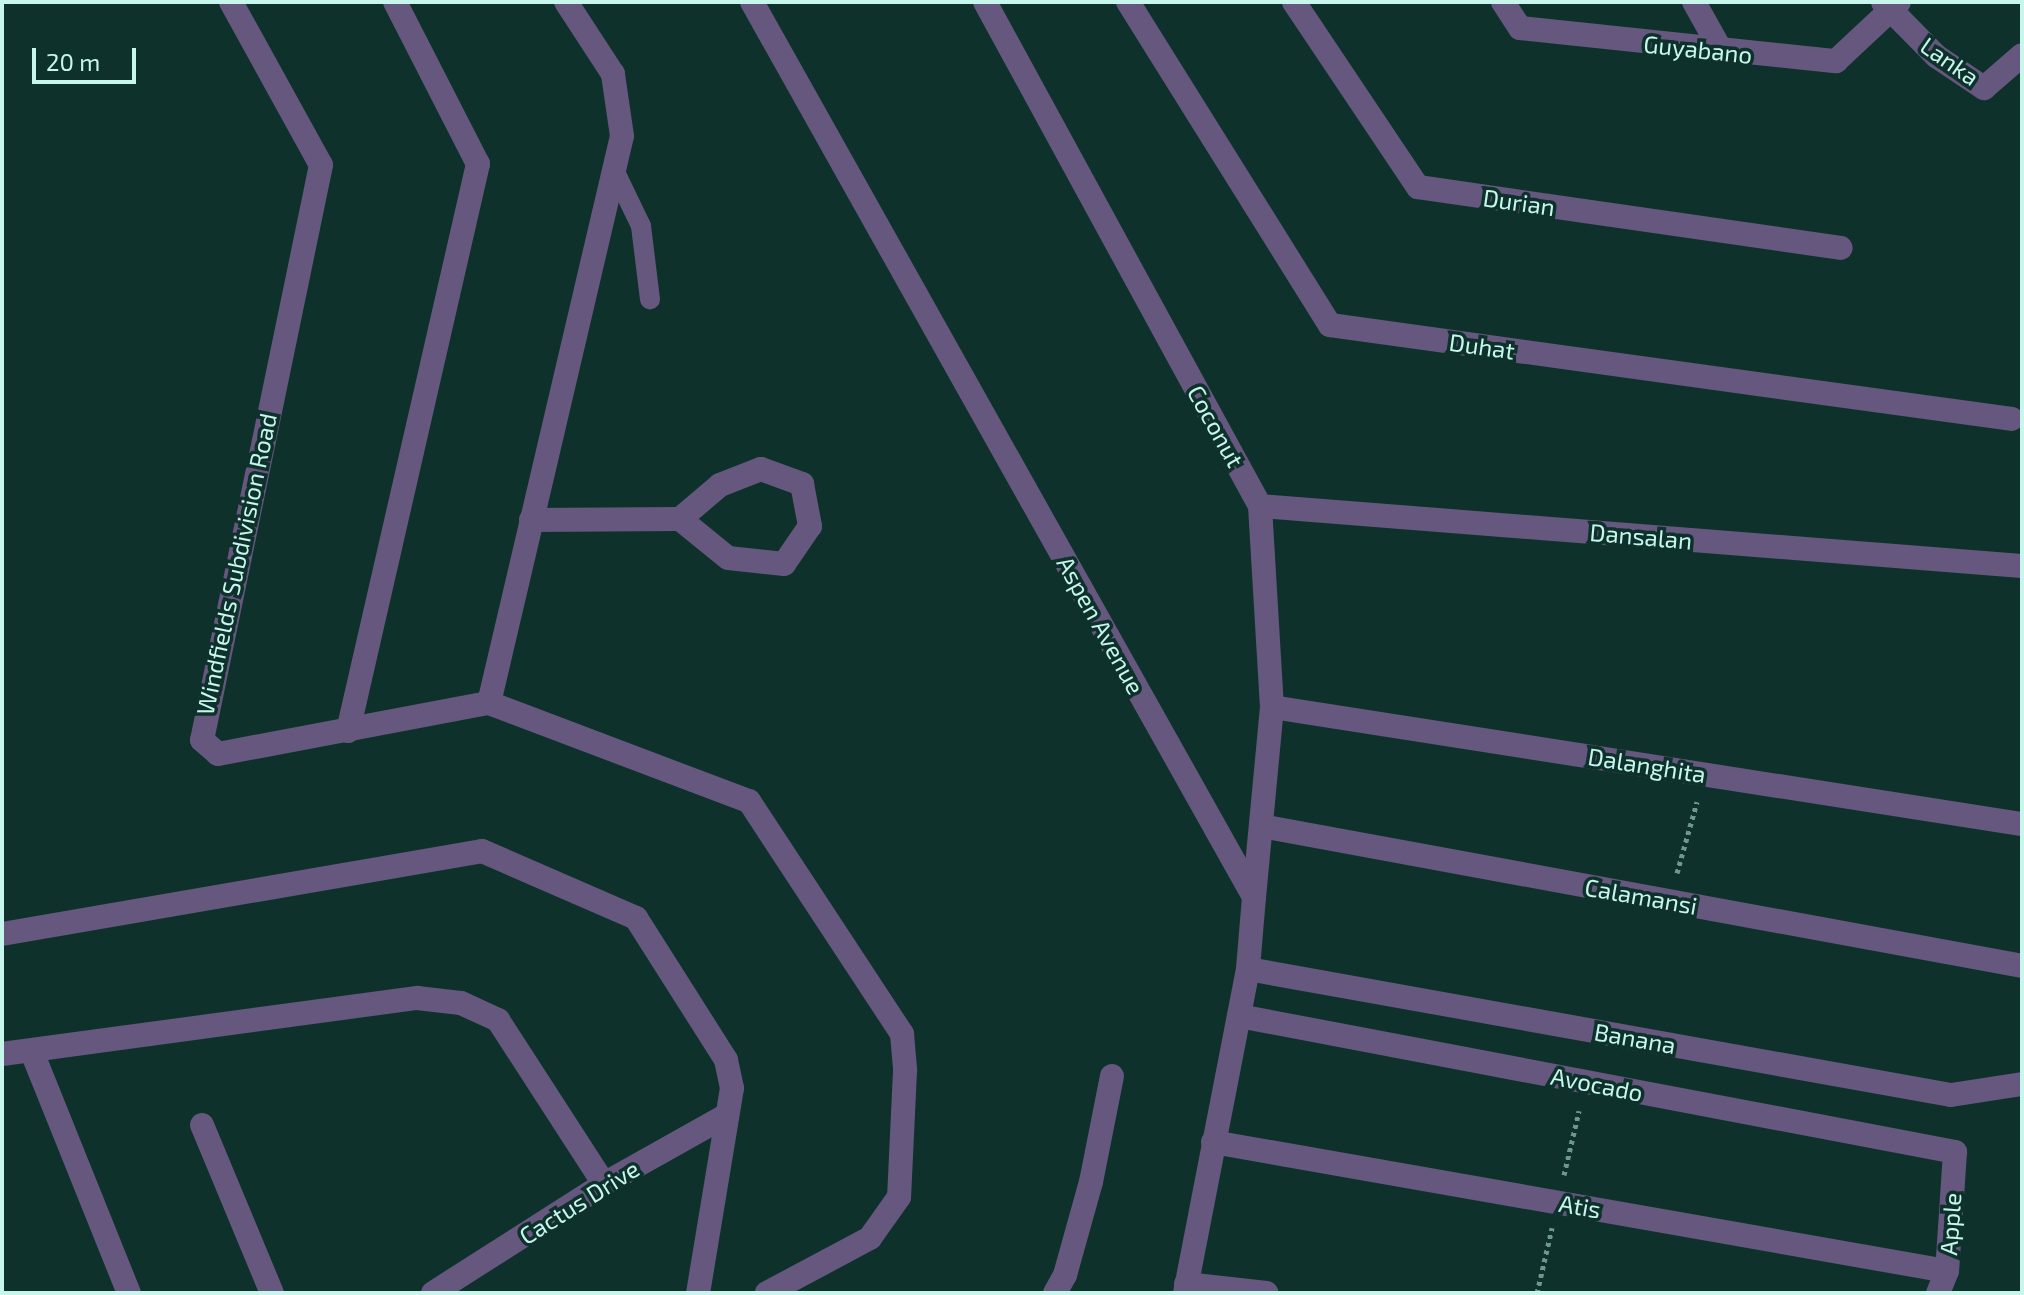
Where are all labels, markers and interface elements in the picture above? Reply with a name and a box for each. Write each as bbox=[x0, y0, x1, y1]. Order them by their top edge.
street label: Guyabano bbox=[1642, 29, 1754, 69]
street label: Lanka bbox=[1915, 31, 1985, 91]
scale bar bbox=[36, 32, 140, 82]
text: 20 m bbox=[46, 47, 100, 76]
street label: Durian bbox=[1481, 183, 1557, 221]
street label: Duhat bbox=[1447, 327, 1517, 365]
street label: Coconut bbox=[1182, 380, 1250, 472]
street label: Windfields Subdivision Road bbox=[190, 410, 282, 718]
street label: Dansalan bbox=[1589, 517, 1693, 555]
street label: Aspen Avenue bbox=[1051, 551, 1151, 699]
street label: Dalanghita bbox=[1586, 741, 1708, 789]
street label: Calamansi bbox=[1583, 872, 1699, 920]
street label: Banana bbox=[1592, 1017, 1678, 1059]
street label: Avocado bbox=[1549, 1061, 1645, 1107]
street label: Cactus Drive bbox=[514, 1154, 644, 1250]
street label: Atis bbox=[1557, 1188, 1603, 1224]
street label: Apple bbox=[1933, 1192, 1967, 1256]

